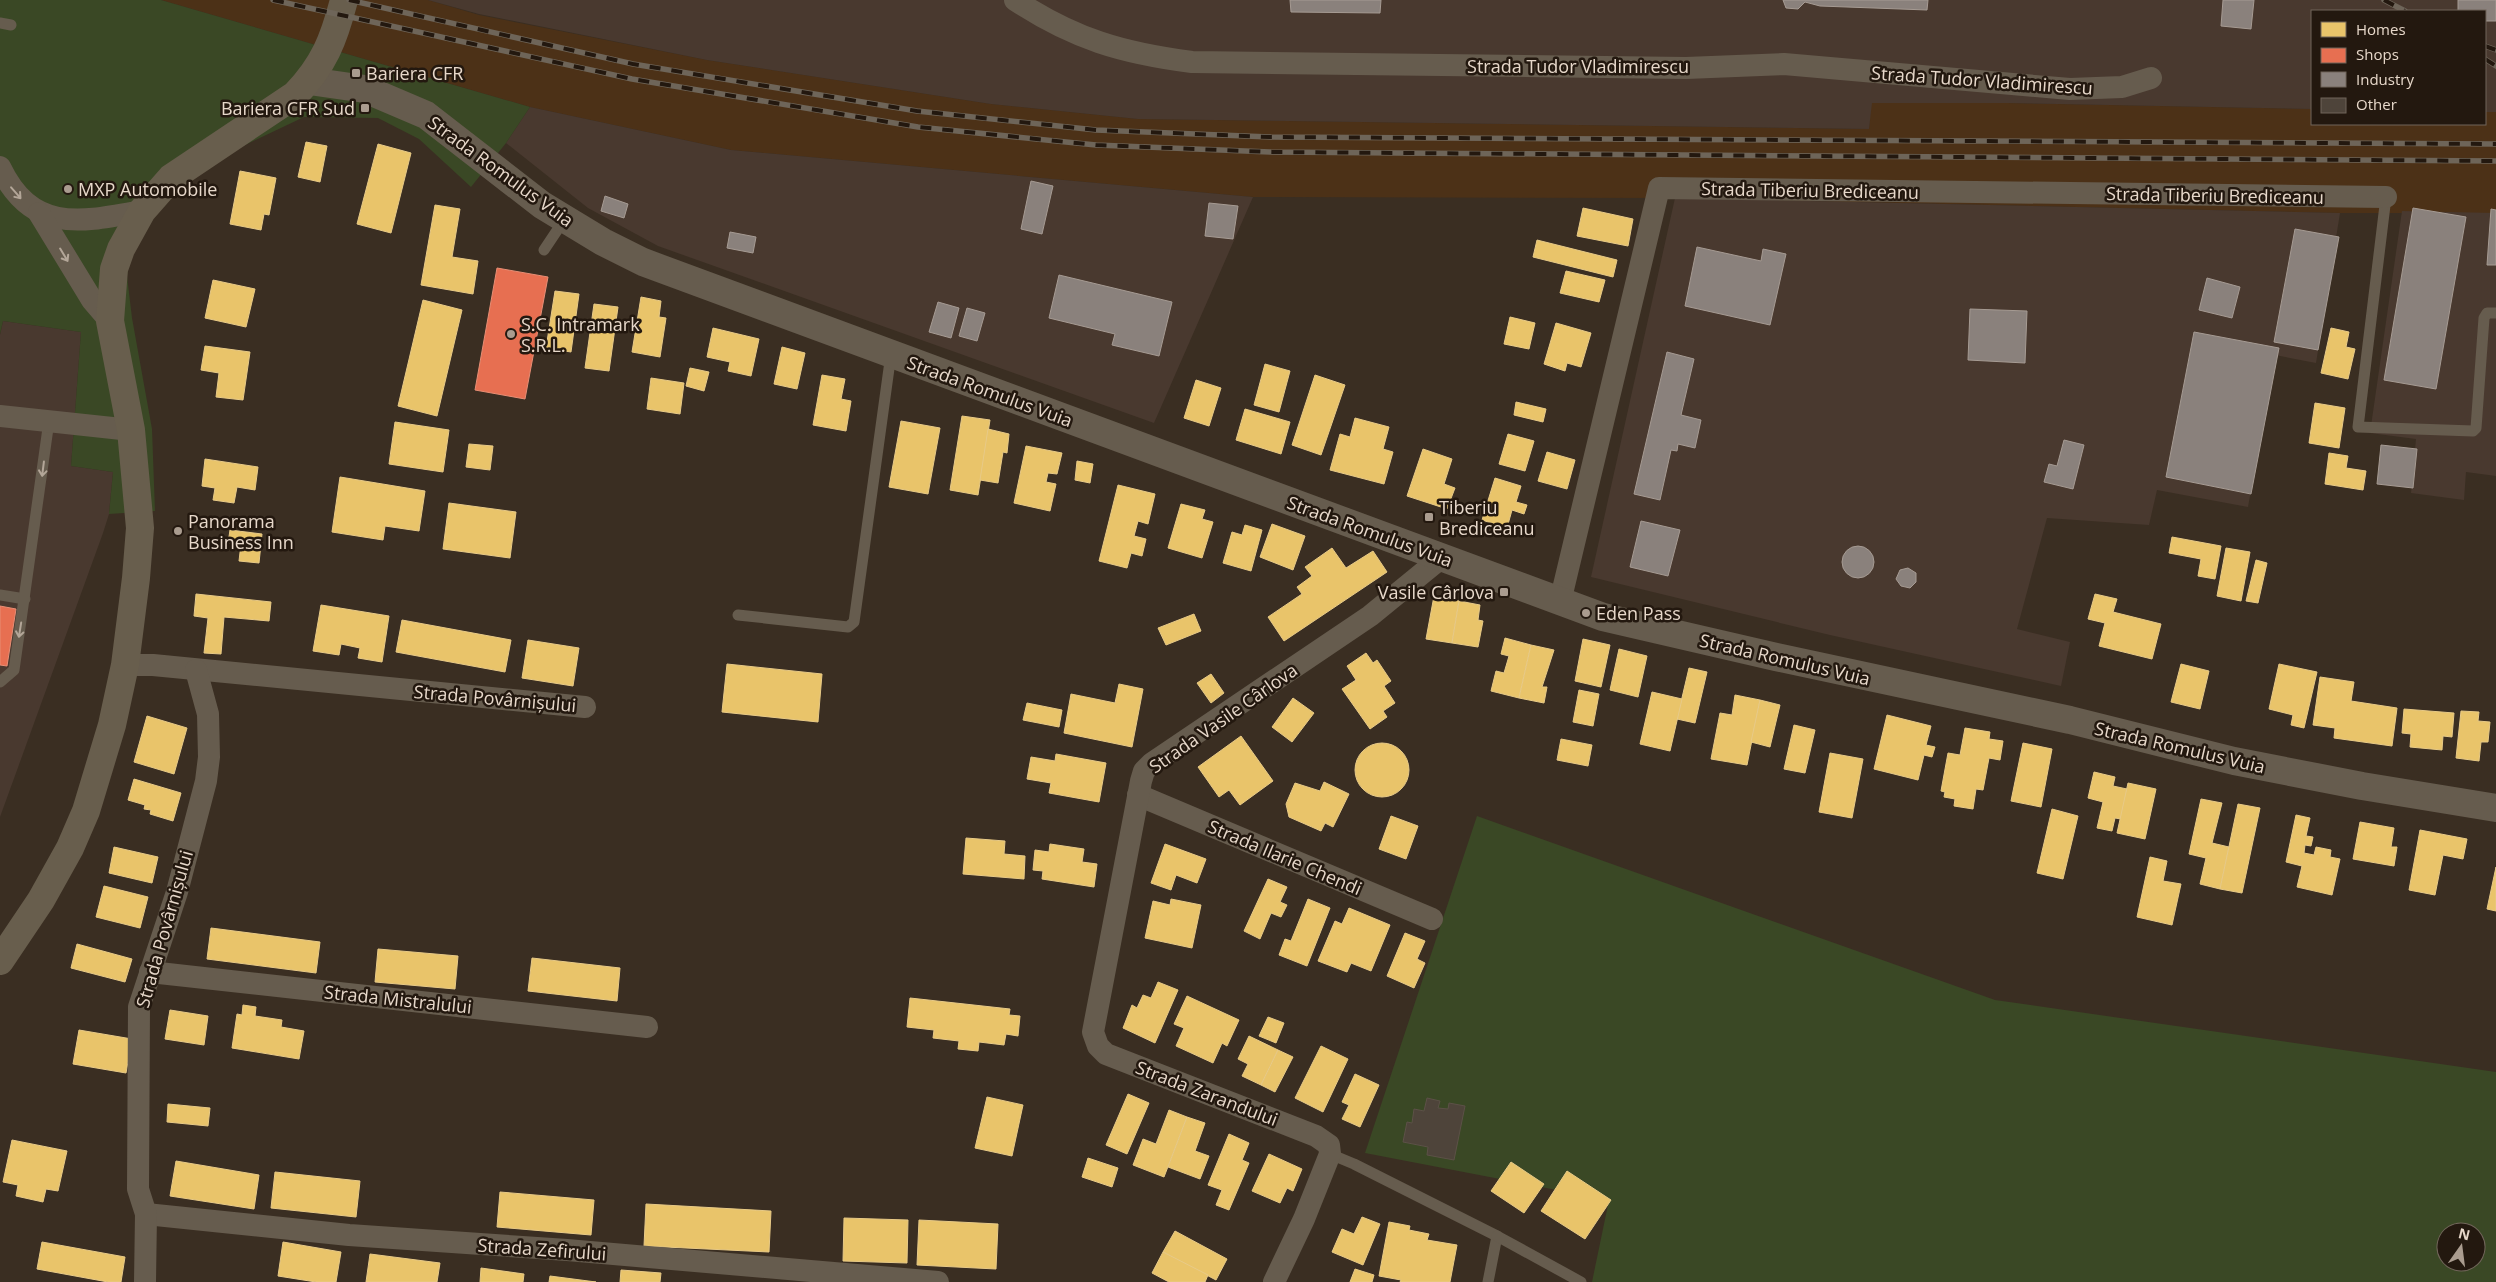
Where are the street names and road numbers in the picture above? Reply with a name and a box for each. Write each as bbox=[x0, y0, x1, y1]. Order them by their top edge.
street label: Strada Tudor Vladimirescu bbox=[1467, 54, 1689, 78]
street label: Strada Tudor Vladimirescu bbox=[1870, 60, 2094, 100]
street label: Strada Romulus Vuia bbox=[424, 110, 578, 232]
street label: Strada Tiberiu Brediceanu bbox=[1701, 176, 1919, 204]
street label: Strada Tiberiu Brediceanu bbox=[2106, 181, 2324, 209]
street label: Strada Romulus Vuia bbox=[904, 350, 1076, 432]
street label: Strada Romulus Vuia bbox=[1284, 490, 1456, 572]
street label: Strada Romulus Vuia bbox=[1697, 628, 1873, 690]
street label: Strada Vasile Cârlova bbox=[1144, 658, 1302, 778]
street label: Strada Povârnișului bbox=[413, 679, 577, 717]
street label: Strada Romulus Vuia bbox=[2092, 716, 2268, 778]
street label: Strada Ilarie Chendi bbox=[1205, 814, 1365, 900]
street label: Strada Povârnișului bbox=[130, 848, 198, 1010]
street label: Strada Mistralului bbox=[323, 979, 473, 1019]
street label: Strada Zarandului bbox=[1133, 1055, 1281, 1131]
street label: Strada Zefirului bbox=[477, 1233, 607, 1265]

